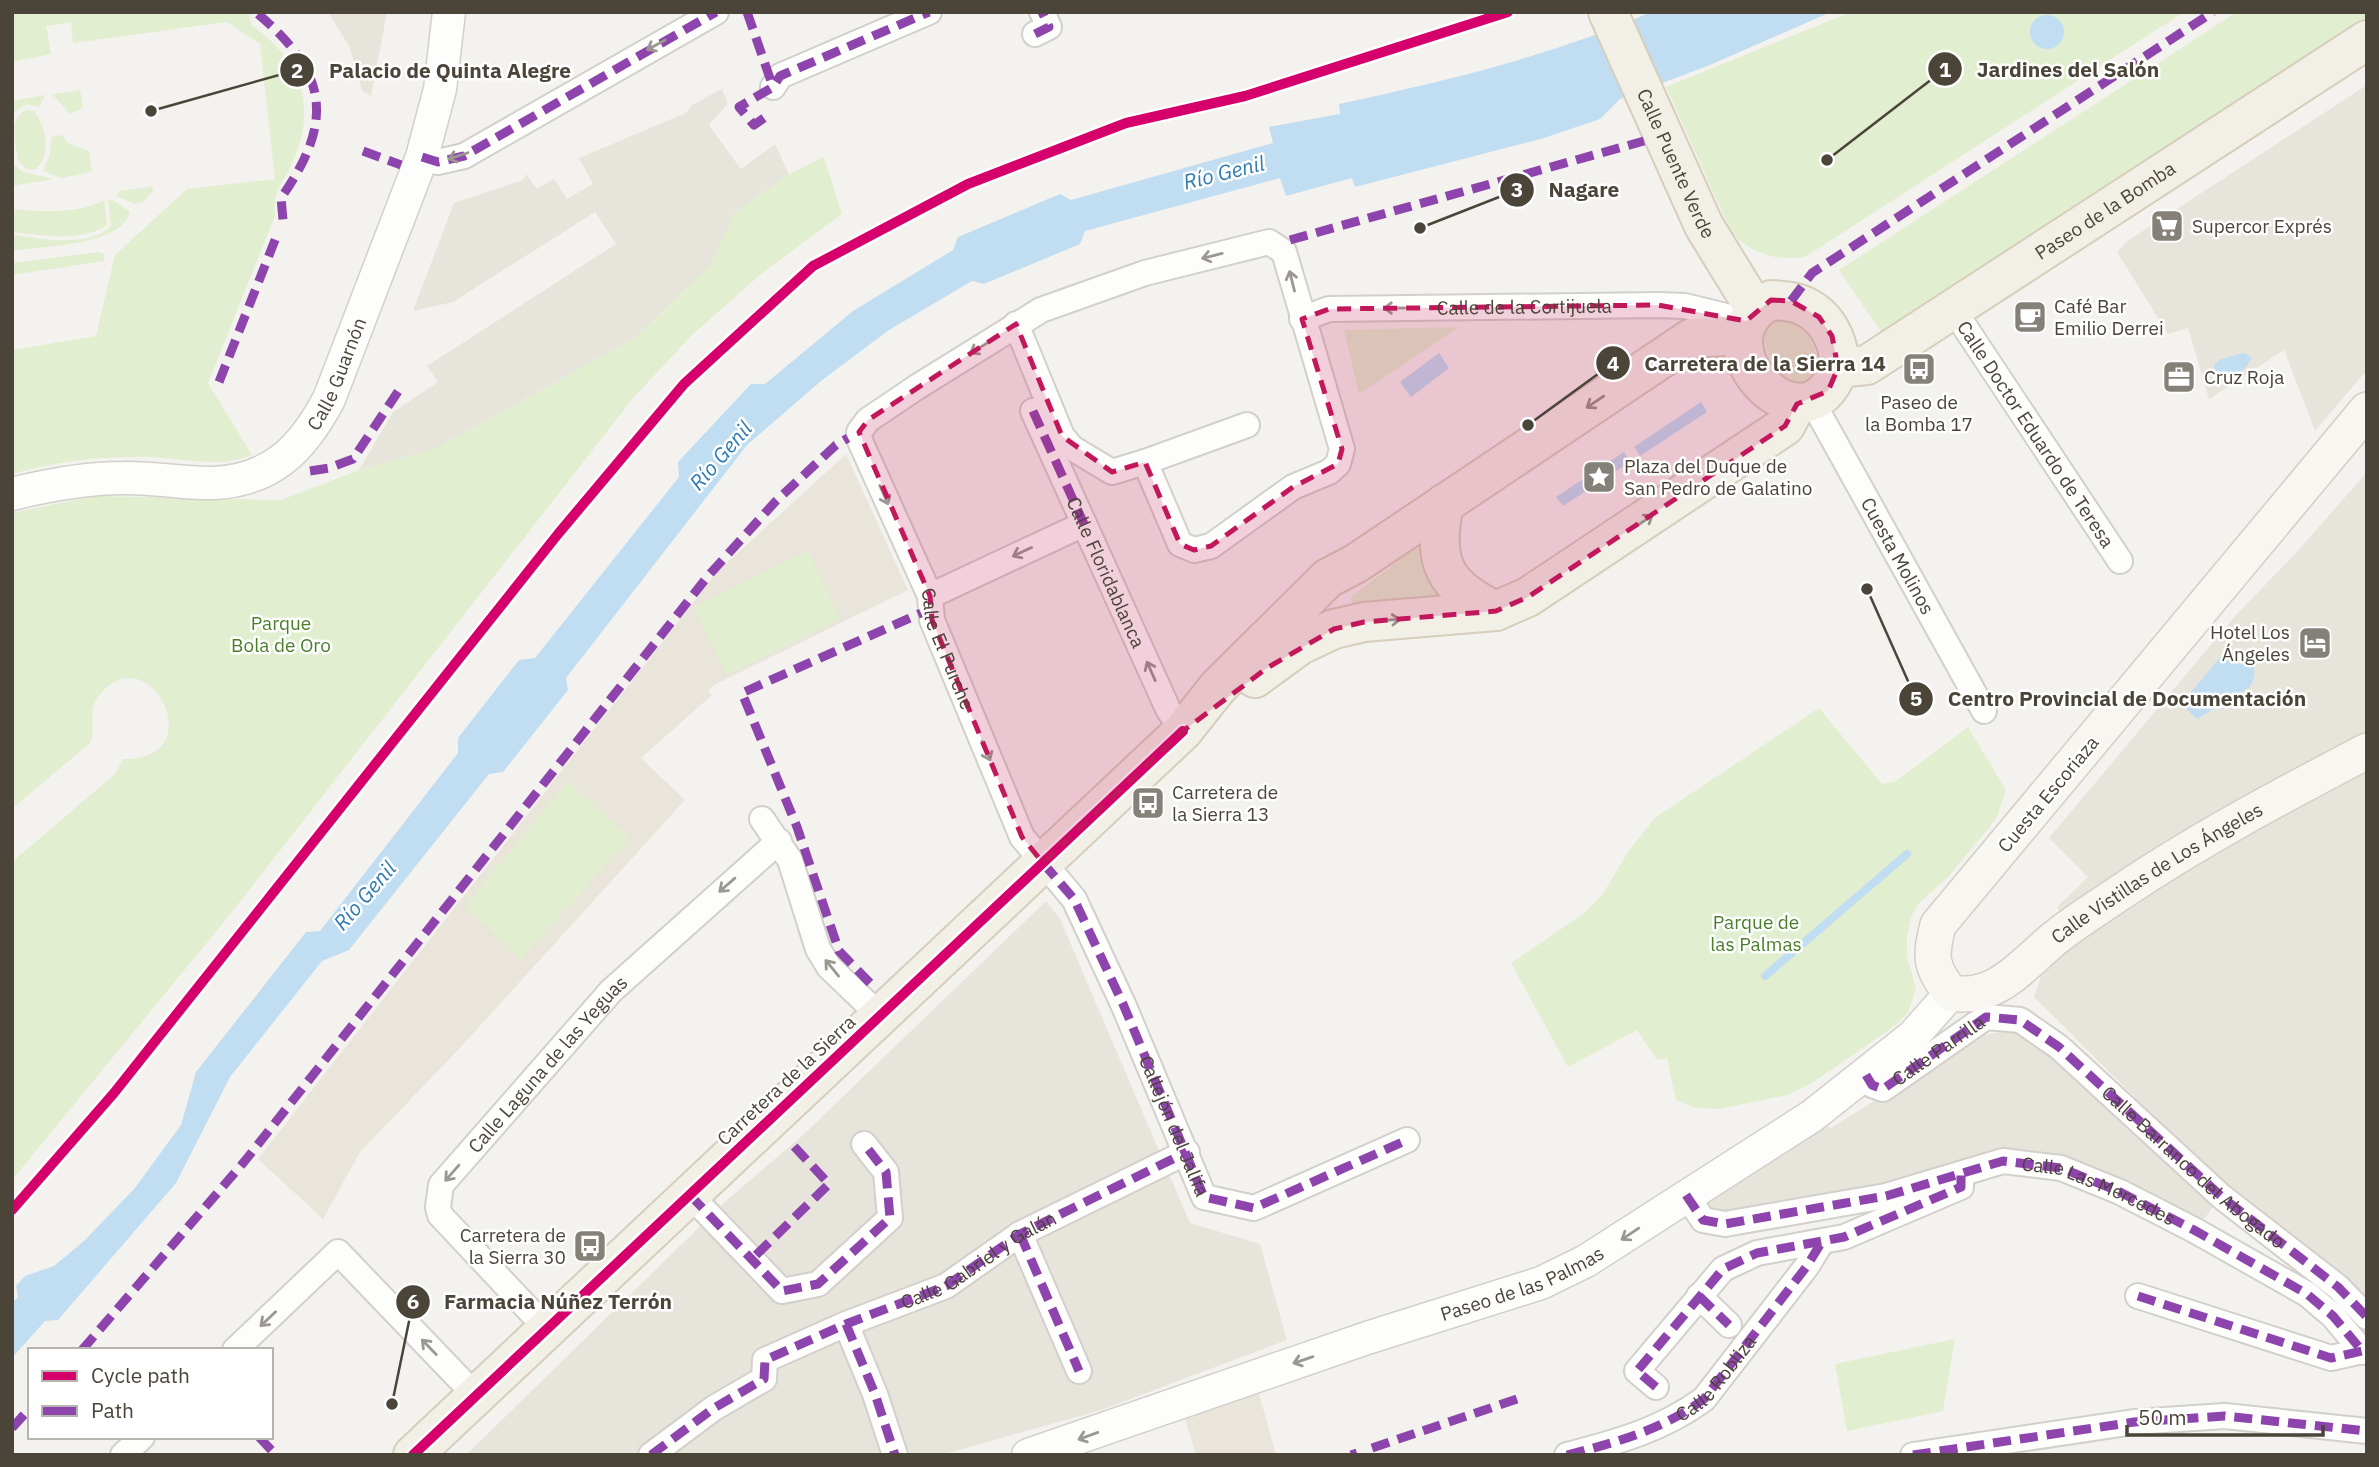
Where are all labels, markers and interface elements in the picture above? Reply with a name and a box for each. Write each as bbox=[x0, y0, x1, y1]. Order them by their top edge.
one-way arrow bbox=[646, 39, 667, 52]
callout: Jardines del Salón bbox=[1928, 48, 2173, 90]
callout: Palacio de Quinta Alegre bbox=[279, 49, 585, 91]
text: 1 bbox=[1939, 55, 1952, 83]
text: Jardines del Salón bbox=[1977, 55, 2159, 83]
text: 2 bbox=[291, 56, 303, 84]
text: Palacio de Quinta Alegre bbox=[329, 56, 571, 84]
street label: Calle Puente Verde bbox=[1632, 85, 1721, 243]
water label: Río Genil bbox=[1180, 148, 1268, 196]
one-way arrow bbox=[448, 151, 470, 163]
street label: Paseo de la Bomba bbox=[2030, 156, 2180, 265]
callout: Nagare bbox=[1499, 169, 1633, 211]
text: 3 bbox=[1511, 175, 1523, 203]
text: Nagare bbox=[1549, 175, 1620, 203]
supermarket icon: Supercor Exprés bbox=[2148, 207, 2186, 245]
place label: Supercor Exprés bbox=[2192, 214, 2332, 238]
one-way arrow bbox=[1201, 250, 1224, 263]
one-way arrow bbox=[1285, 270, 1298, 293]
street label: Calle de la Cortijuela bbox=[1436, 294, 1612, 320]
place label: Café Bar Emilio Derrei bbox=[2054, 294, 2164, 340]
cafe icon: Café Bar Emilio Derrei bbox=[2011, 298, 2049, 336]
one-way arrow bbox=[1383, 301, 1406, 314]
street label: Calle Guarnón bbox=[301, 314, 371, 435]
street label: Calle Doctor Eduardo de Teresa bbox=[1952, 316, 2120, 552]
one-way arrow bbox=[970, 341, 990, 355]
callout: Carretera de la Sierra 14 bbox=[1595, 342, 1900, 384]
text: 4 bbox=[1607, 349, 1619, 377]
text: Carretera de la Sierra 14 bbox=[1644, 349, 1886, 377]
bus stop icon: Paseo de la Bomba 17 bbox=[1900, 350, 1938, 388]
office icon: Cruz Roja bbox=[2160, 358, 2198, 396]
place label: Cruz Roja bbox=[2204, 365, 2284, 389]
place label: Paseo de la Bomba 17 bbox=[1865, 390, 1973, 436]
one-way arrow bbox=[1586, 396, 1606, 410]
water label: Río Genil bbox=[683, 415, 758, 496]
place label: Plaza del Duque de San Pedro de Galatino bbox=[1624, 454, 1813, 500]
place icon: Plaza del Duque de San Pedro de Galatino bbox=[1580, 458, 1618, 496]
one-way arrow bbox=[878, 484, 891, 505]
street label: Calle Floridablanca bbox=[1061, 493, 1151, 652]
street label: Cuesta Molinos bbox=[1856, 493, 1940, 619]
one-way arrow bbox=[1633, 513, 1653, 527]
one-way arrow bbox=[1012, 546, 1033, 560]
street label: Calle El Purche bbox=[916, 584, 980, 713]
park label: Parque Bola de Oro bbox=[231, 611, 331, 657]
one-way arrow bbox=[1378, 613, 1401, 626]
place label: Hotel Los Ángeles bbox=[2210, 620, 2290, 666]
hotel icon: Hotel Los Ángeles bbox=[2296, 624, 2334, 662]
one-way arrow bbox=[1144, 661, 1157, 683]
callout: Centro Provincial de Documentación bbox=[1898, 678, 2320, 720]
text: 5 bbox=[1910, 684, 1922, 712]
text: Centro Provincial de Documentación bbox=[1948, 684, 2306, 712]
street label: Cuesta Escoriaza bbox=[1992, 731, 2104, 857]
one-way arrow bbox=[981, 740, 994, 761]
place label: Carretera de la Sierra 13 bbox=[1172, 780, 1278, 826]
bus stop icon: Carretera de la Sierra 13 bbox=[1129, 784, 1167, 822]
street label: Calle Vistillas de Los Ángeles bbox=[2046, 797, 2267, 949]
water label: Río Genil bbox=[327, 855, 402, 936]
one-way arrow bbox=[719, 877, 737, 893]
park label: Parque de las Palmas bbox=[1710, 910, 1802, 956]
one-way arrow bbox=[824, 959, 840, 977]
street label: Calle Laguna de las Yeguas bbox=[463, 970, 632, 1158]
street label: Carretera de la Sierra bbox=[712, 1010, 860, 1150]
street label: Calle Parrilla bbox=[1887, 1010, 1989, 1091]
street label: Callejón del Jalifa bbox=[1134, 1052, 1214, 1200]
street label: Calle Barranco del Abogado bbox=[2097, 1080, 2290, 1254]
street label: Calle Las Mercedes bbox=[2020, 1151, 2180, 1230]
one-way arrow bbox=[444, 1163, 460, 1181]
street label: Calle Gabriel y Galán bbox=[897, 1206, 1060, 1314]
place label: Carretera de la Sierra 30 bbox=[460, 1223, 566, 1269]
one-way arrow bbox=[1621, 1226, 1640, 1241]
bus stop icon: Carretera de la Sierra 30 bbox=[571, 1227, 609, 1265]
street label: Paseo de las Palmas bbox=[1437, 1241, 1608, 1326]
callout: Farmacia Núñez Terrón bbox=[395, 1281, 686, 1323]
text: 6 bbox=[407, 1287, 419, 1315]
text: Farmacia Núñez Terrón bbox=[444, 1287, 672, 1315]
one-way arrow bbox=[260, 1310, 277, 1327]
street label: Calle Robliza bbox=[1671, 1330, 1761, 1427]
one-way arrow bbox=[420, 1339, 437, 1356]
legend bbox=[28, 1348, 273, 1439]
one-way arrow bbox=[1292, 1355, 1314, 1367]
text: Cycle path bbox=[91, 1361, 190, 1389]
scale bar bbox=[2127, 1394, 2323, 1438]
text: Path bbox=[91, 1396, 134, 1424]
text: 50 m bbox=[2138, 1403, 2187, 1431]
one-way arrow bbox=[1078, 1431, 1100, 1443]

